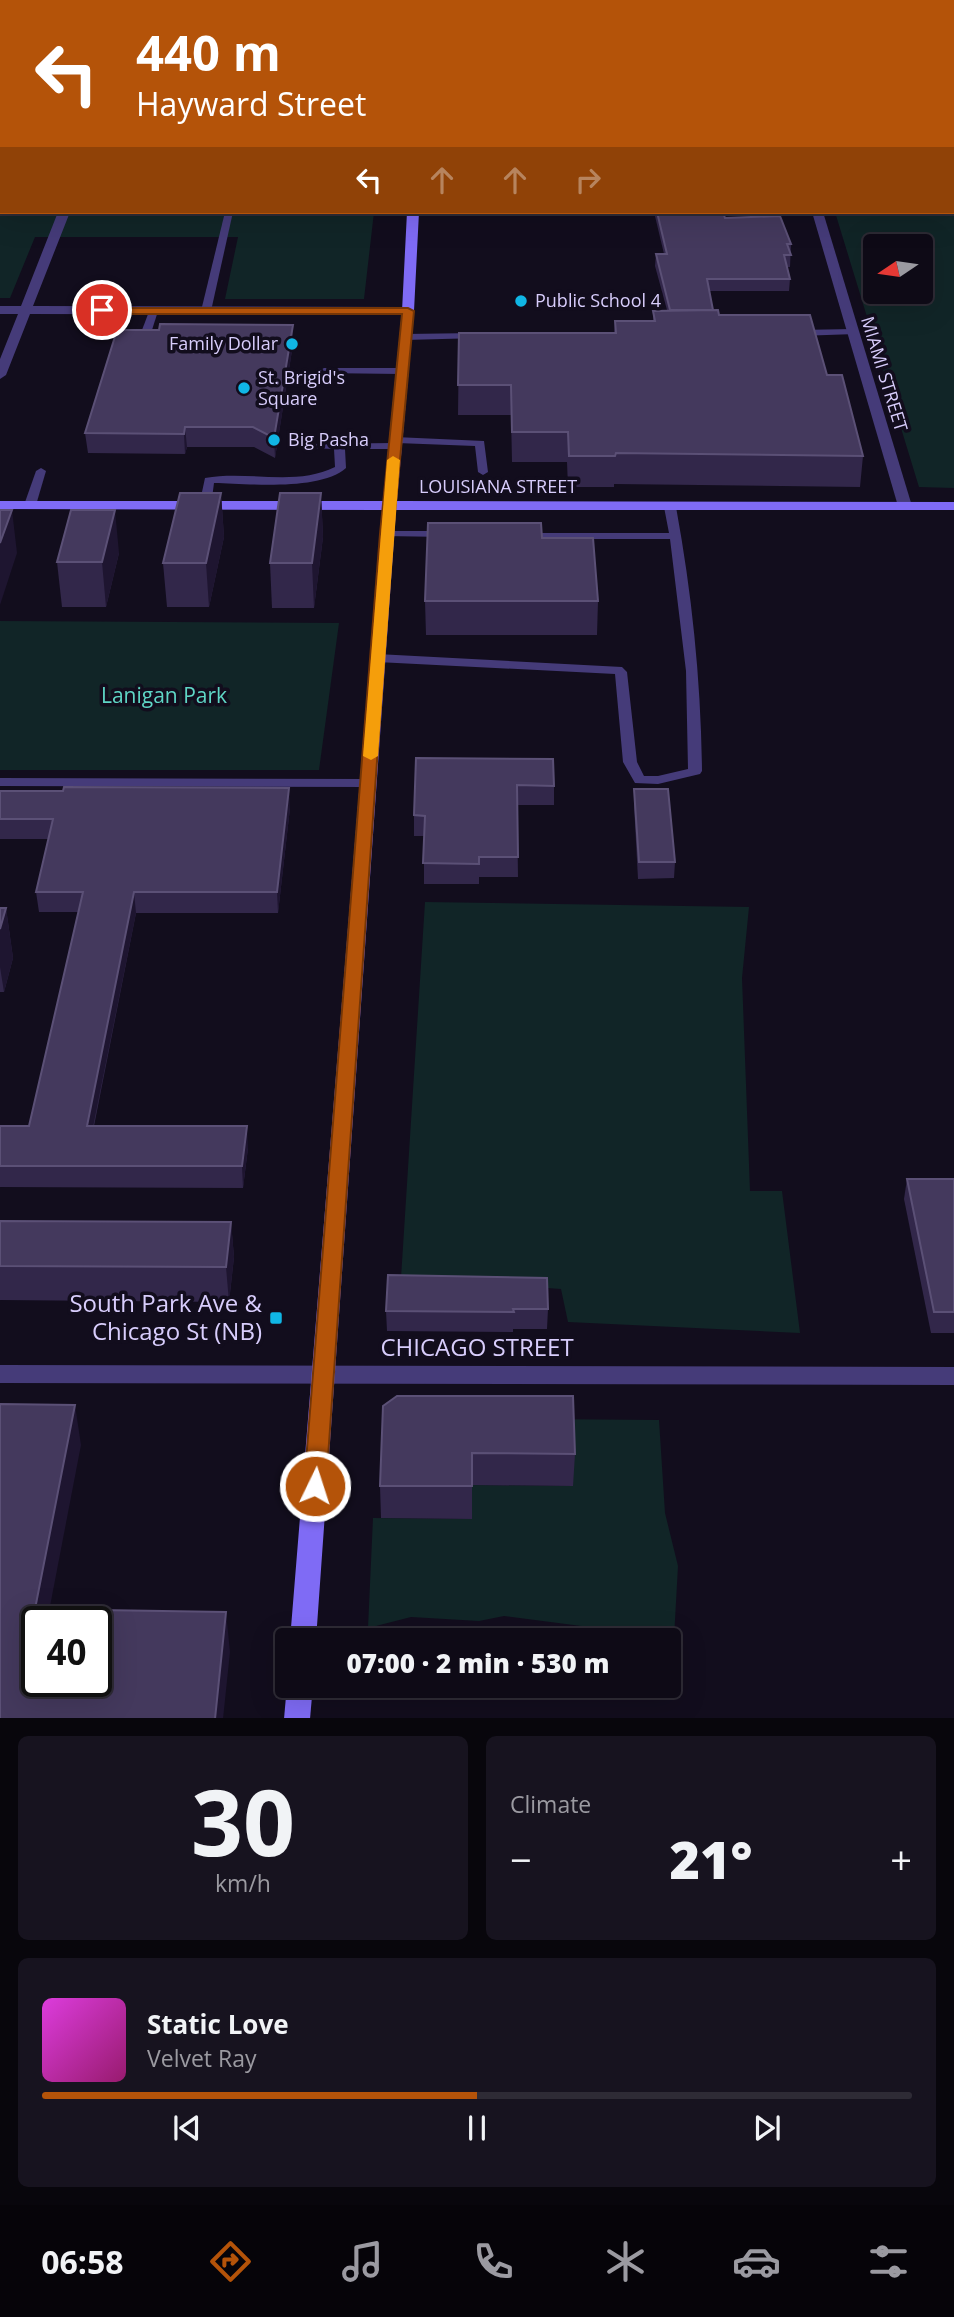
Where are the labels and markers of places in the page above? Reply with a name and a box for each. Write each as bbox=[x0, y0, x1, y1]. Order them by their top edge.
pin bbox=[72, 280, 132, 340]
place label: Public School 4 bbox=[535, 288, 661, 312]
marker: Public School 4 bbox=[513, 293, 529, 309]
place label: Family Dollar bbox=[169, 331, 279, 355]
marker: Family Dollar bbox=[284, 336, 300, 352]
place label: St. Brigid's Square bbox=[258, 365, 345, 410]
marker: St. Brigid's Square bbox=[236, 380, 252, 396]
place label: Big Pasha bbox=[288, 427, 369, 451]
marker: Big Pasha bbox=[266, 432, 282, 448]
place label: South Park Ave & Chicago St (NB) bbox=[69, 1286, 263, 1347]
marker: South Park Ave & Chicago St (NB) bbox=[268, 1310, 284, 1326]

